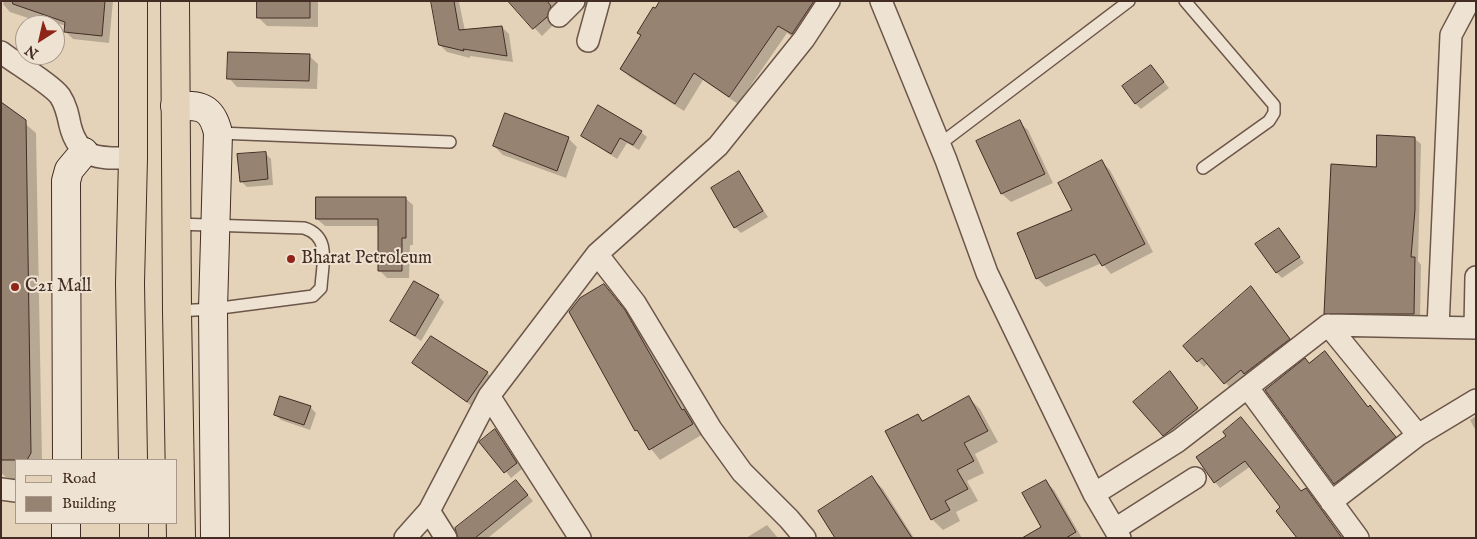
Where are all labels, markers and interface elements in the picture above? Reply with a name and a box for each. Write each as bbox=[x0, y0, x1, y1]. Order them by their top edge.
north arrow bbox=[15, 15, 65, 65]
text: N bbox=[22, 41, 42, 62]
place label: Bharat Petroleum bbox=[301, 248, 432, 270]
marker: Bharat Petroleum bbox=[285, 253, 297, 265]
place label: C21 Mall bbox=[25, 276, 92, 298]
marker: C21 Mall bbox=[9, 281, 21, 293]
legend bbox=[15, 459, 178, 524]
text: Road bbox=[62, 469, 96, 488]
text: Building bbox=[62, 494, 116, 513]

